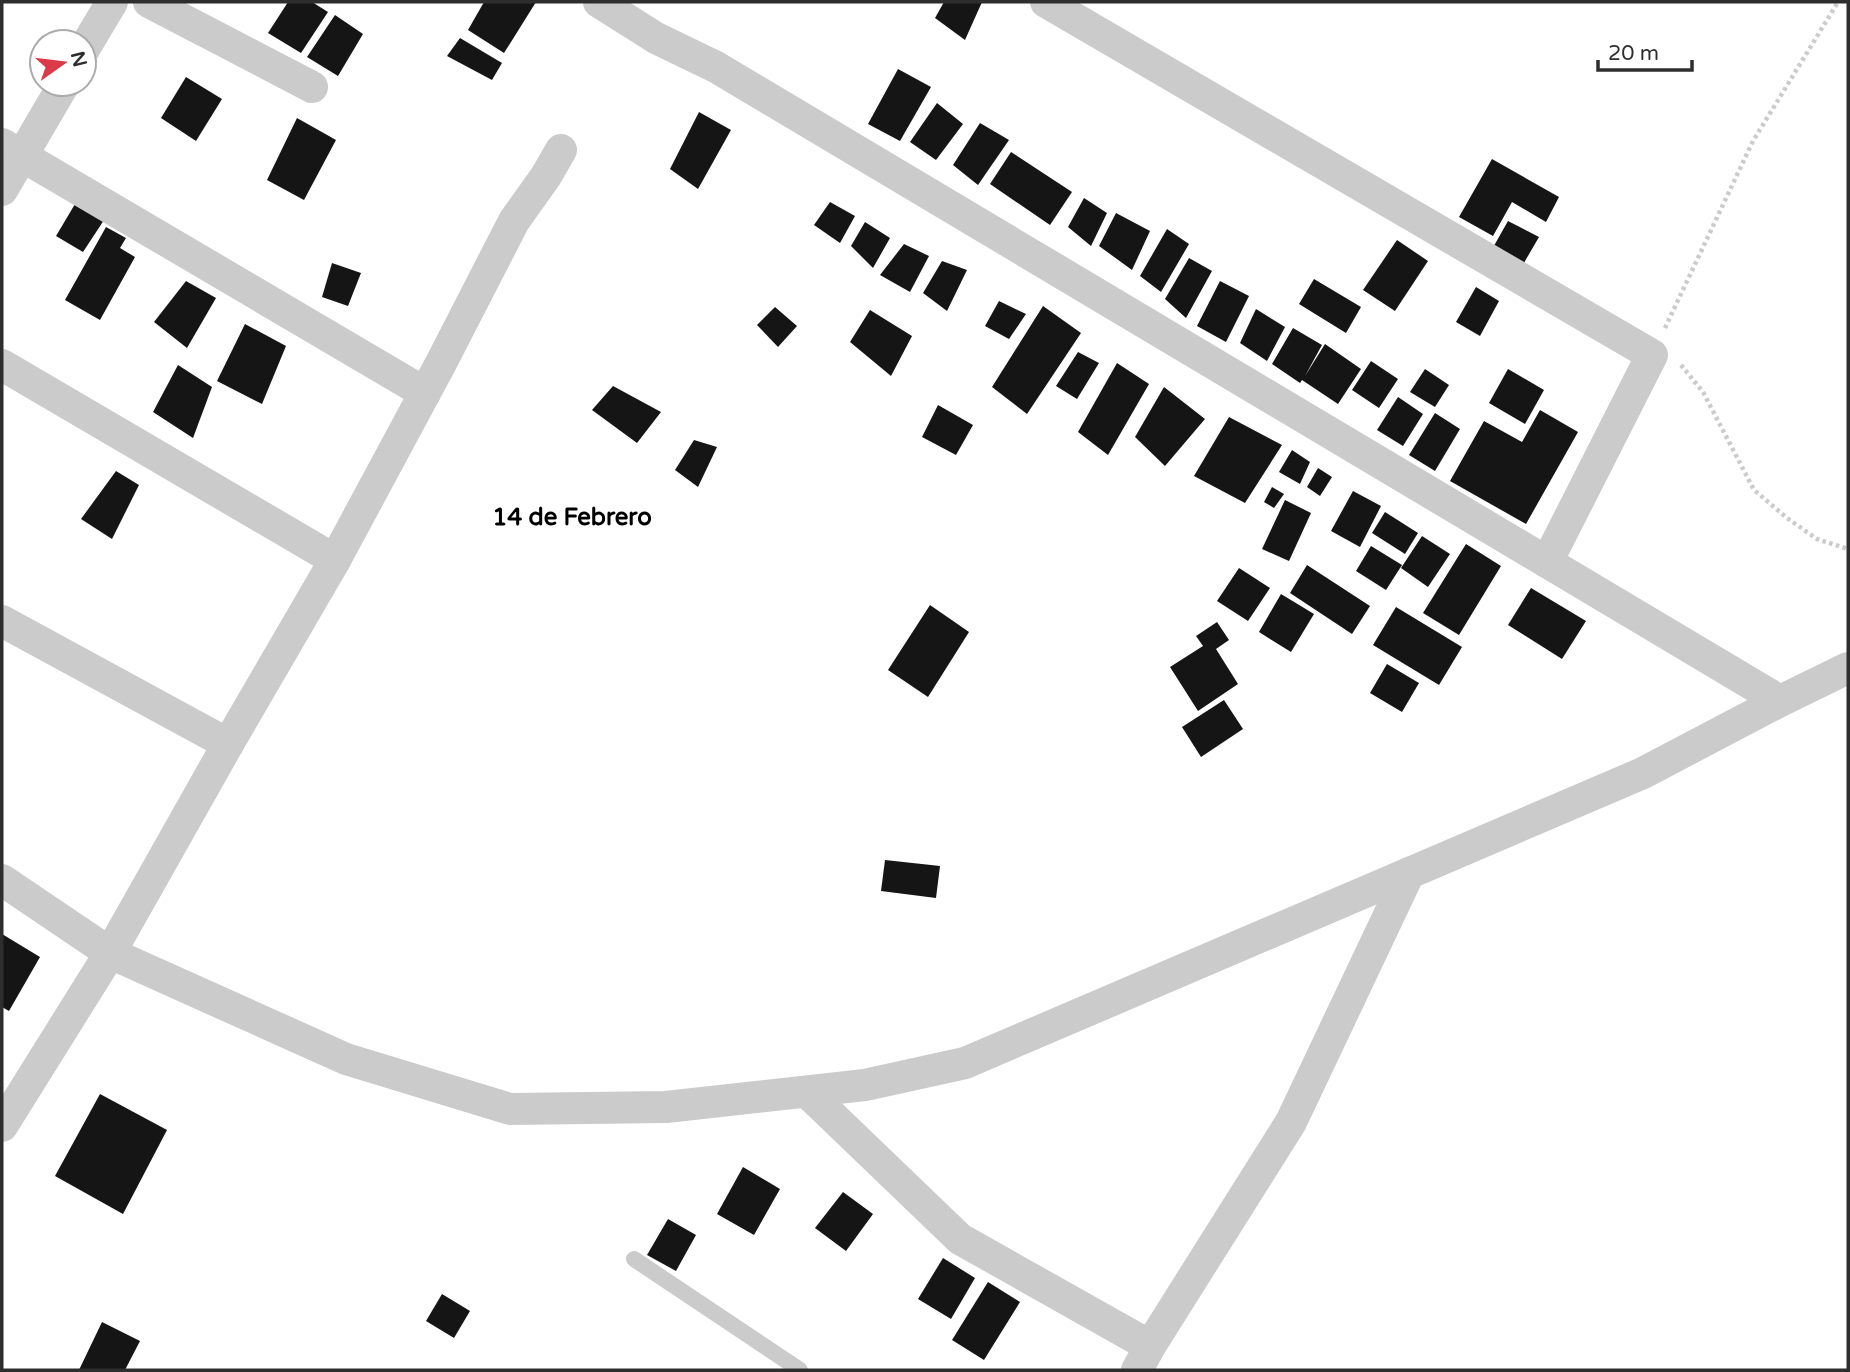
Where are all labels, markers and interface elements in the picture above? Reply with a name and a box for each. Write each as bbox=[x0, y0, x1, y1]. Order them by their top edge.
north arrow bbox=[28, 28, 98, 98]
scale bar bbox=[1598, 28, 1692, 72]
text: 20 m bbox=[1608, 41, 1659, 66]
text: N bbox=[66, 49, 91, 69]
district label: 14 de Febrero bbox=[492, 503, 652, 532]

